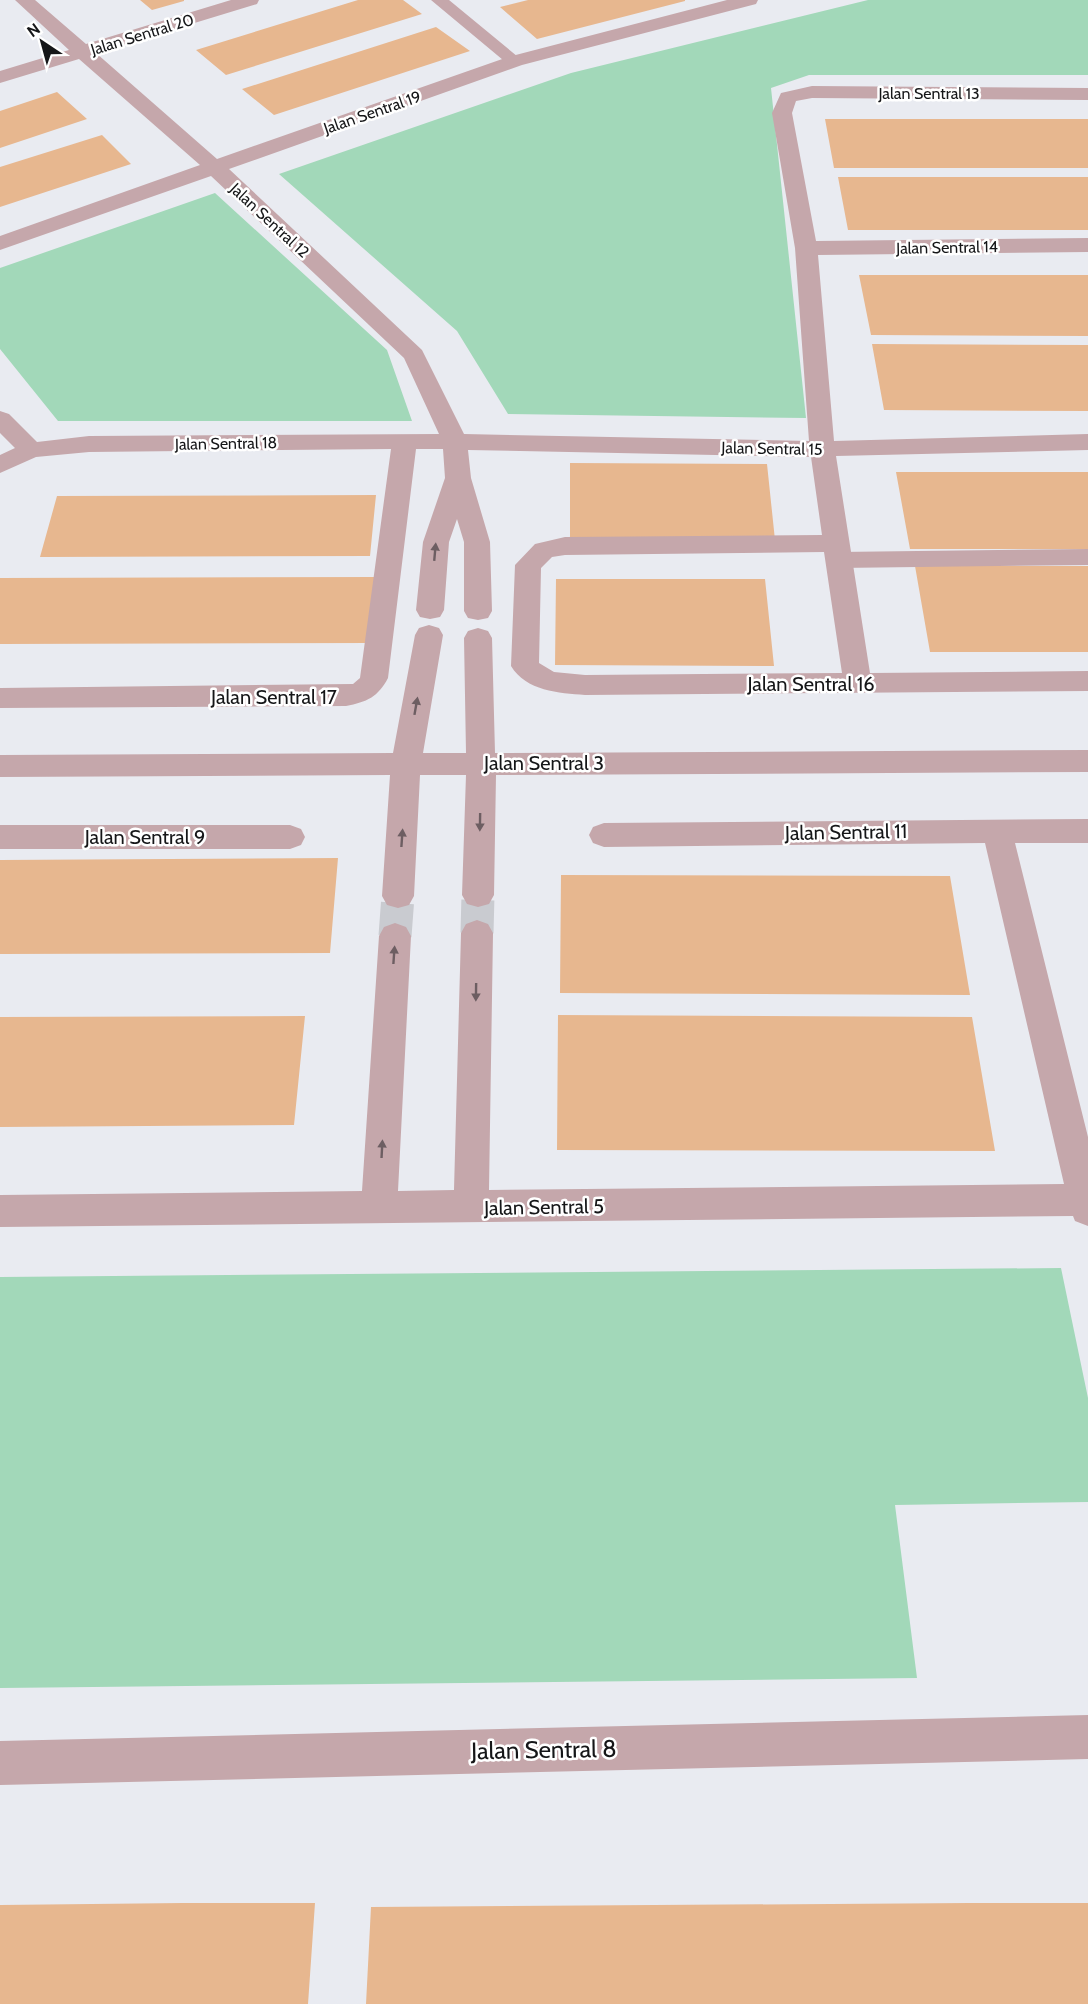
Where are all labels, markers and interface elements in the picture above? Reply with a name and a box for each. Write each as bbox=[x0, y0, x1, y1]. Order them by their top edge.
street label: Jalan Sentral 20 bbox=[87, 10, 196, 59]
north arrow bbox=[12, 12, 72, 72]
text: N bbox=[23, 19, 44, 41]
street label: Jalan Sentral 13 bbox=[877, 84, 980, 103]
street label: Jalan Sentral 19 bbox=[320, 87, 423, 138]
street label: Jalan Sentral 12 bbox=[226, 178, 313, 262]
street label: Jalan Sentral 14 bbox=[895, 237, 998, 258]
street label: Jalan Sentral 18 bbox=[174, 433, 277, 454]
street label: Jalan Sentral 15 bbox=[720, 438, 823, 459]
one-way arrow bbox=[430, 542, 440, 561]
street label: Jalan Sentral 16 bbox=[746, 672, 875, 696]
street label: Jalan Sentral 17 bbox=[210, 685, 337, 709]
one-way arrow bbox=[412, 696, 421, 715]
street label: Jalan Sentral 3 bbox=[483, 751, 604, 775]
one-way arrow bbox=[475, 812, 484, 831]
street label: Jalan Sentral 11 bbox=[784, 819, 907, 845]
street label: Jalan Sentral 9 bbox=[84, 825, 205, 849]
one-way arrow bbox=[397, 828, 406, 847]
one-way arrow bbox=[389, 945, 398, 964]
one-way arrow bbox=[471, 982, 481, 1001]
one-way arrow bbox=[378, 1140, 387, 1159]
street label: Jalan Sentral 5 bbox=[483, 1194, 604, 1220]
street label: Jalan Sentral 8 bbox=[470, 1734, 617, 1765]

